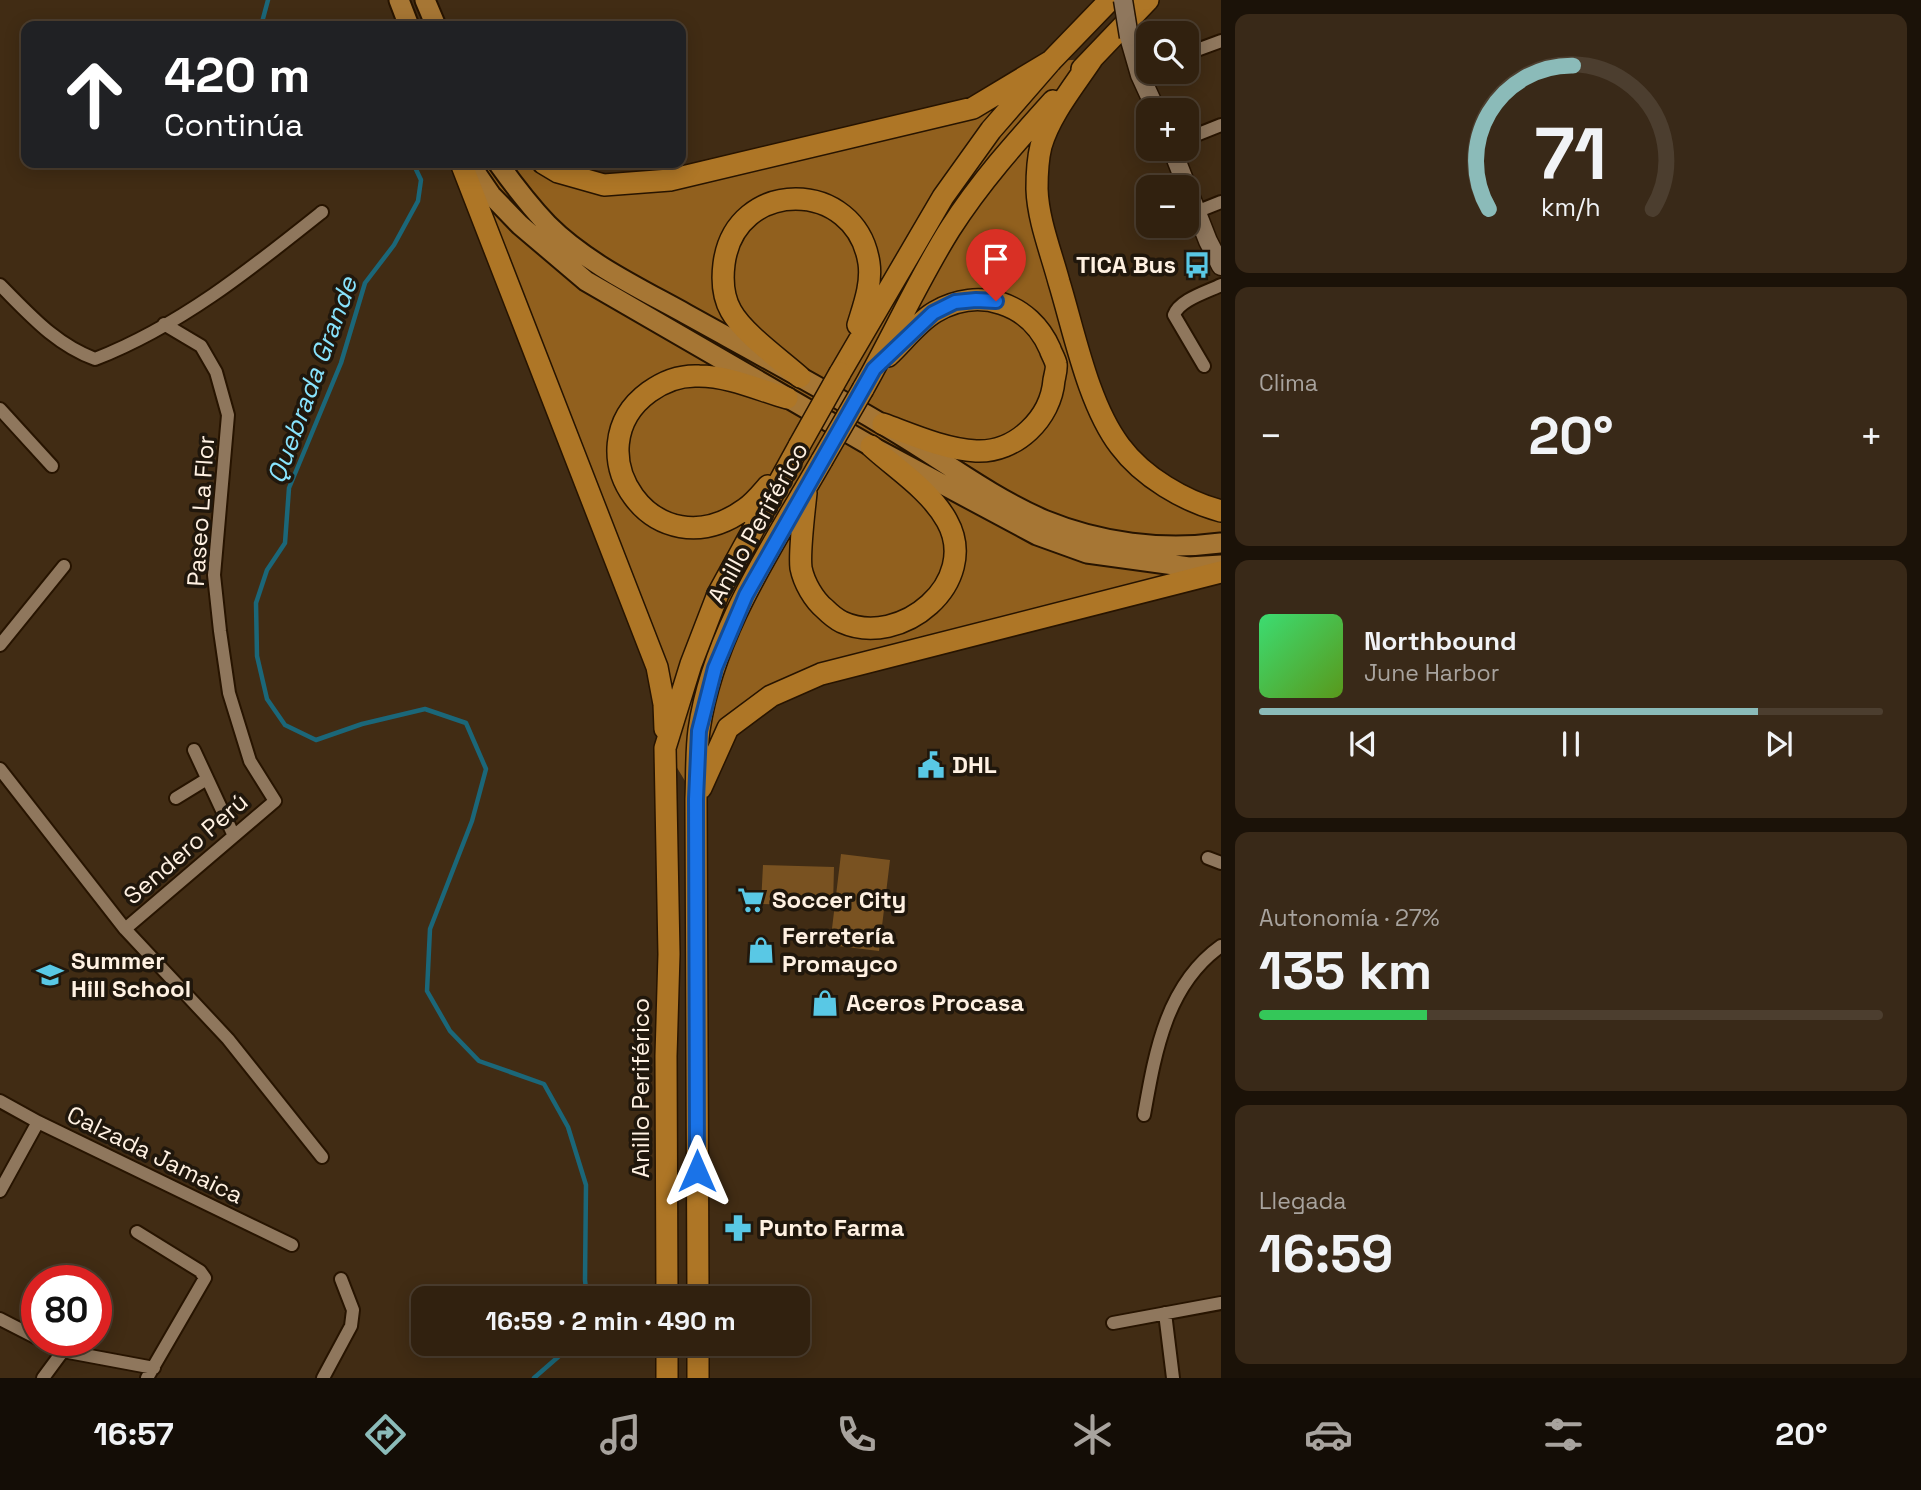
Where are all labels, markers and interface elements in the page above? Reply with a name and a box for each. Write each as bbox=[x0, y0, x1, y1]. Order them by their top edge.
map controls bbox=[1136, 21, 1199, 238]
button: search bbox=[1136, 21, 1199, 84]
text: 420 m bbox=[164, 44, 310, 106]
icon: ahead bbox=[49, 49, 140, 140]
button: + bbox=[1136, 98, 1199, 161]
text: Continúa bbox=[164, 105, 303, 145]
text: 71 bbox=[1535, 108, 1607, 201]
button: − bbox=[1136, 175, 1199, 238]
text: km/h bbox=[1541, 191, 1601, 223]
pin bbox=[966, 229, 1026, 301]
icon: arrive bbox=[977, 240, 1015, 278]
place label: TICA Bus bbox=[1076, 249, 1176, 280]
bus stop icon: TICA Bus bbox=[1182, 250, 1212, 280]
water label: Quebrada Grande bbox=[259, 271, 366, 488]
text: Clima bbox=[1259, 368, 1318, 398]
text: 20° bbox=[1528, 403, 1614, 469]
text: − bbox=[1259, 412, 1283, 460]
text: + bbox=[1859, 412, 1883, 460]
street label: Paseo La Flor bbox=[180, 434, 221, 588]
street label: Anillo Periférico bbox=[700, 437, 815, 609]
text: Northbound bbox=[1364, 624, 1517, 658]
text: June Harbor bbox=[1364, 658, 1499, 688]
icon: previous bbox=[1344, 725, 1382, 763]
icon: pause bbox=[1552, 725, 1590, 763]
icon: next bbox=[1760, 725, 1798, 763]
place label: DHL bbox=[952, 749, 997, 780]
public building icon: DHL bbox=[916, 750, 946, 780]
street label: Sendero Perú bbox=[117, 786, 254, 911]
place label: Soccer City bbox=[772, 884, 906, 915]
supermarket icon: Soccer City bbox=[736, 885, 766, 915]
text: Autonomía · 27% bbox=[1259, 903, 1439, 933]
place label: Ferretería Promayco bbox=[782, 920, 898, 979]
shop icon: Ferretería Promayco bbox=[746, 935, 776, 965]
text: 135 km bbox=[1259, 938, 1432, 1004]
place label: Summer Hill School bbox=[71, 945, 191, 1004]
school or university icon: Summer Hill School bbox=[35, 960, 65, 990]
place label: Aceros Procasa bbox=[846, 987, 1024, 1018]
shop icon: Aceros Procasa bbox=[810, 988, 840, 1018]
street label: Anillo Periférico bbox=[625, 998, 656, 1178]
street label: Calzada Jamaica bbox=[62, 1098, 249, 1211]
position arrow bbox=[660, 1134, 734, 1208]
text: Llegada bbox=[1259, 1186, 1347, 1216]
place label: Punto Farma bbox=[759, 1212, 905, 1243]
pharmacy icon: Punto Farma bbox=[723, 1213, 753, 1243]
text: 16:59 bbox=[1259, 1221, 1393, 1287]
speed limit sign: 80 bbox=[21, 1265, 112, 1356]
text: 16:59 · 2 min · 490 m bbox=[485, 1304, 736, 1338]
icon: directions bbox=[361, 1410, 410, 1459]
icon: music bbox=[596, 1410, 645, 1459]
icon: phone bbox=[832, 1410, 881, 1459]
icon: climate bbox=[1068, 1410, 1117, 1459]
icon: car bbox=[1304, 1410, 1353, 1459]
icon: filters bbox=[1539, 1410, 1588, 1459]
text: 16:57 bbox=[93, 1414, 174, 1454]
text: 20° bbox=[1775, 1414, 1828, 1454]

